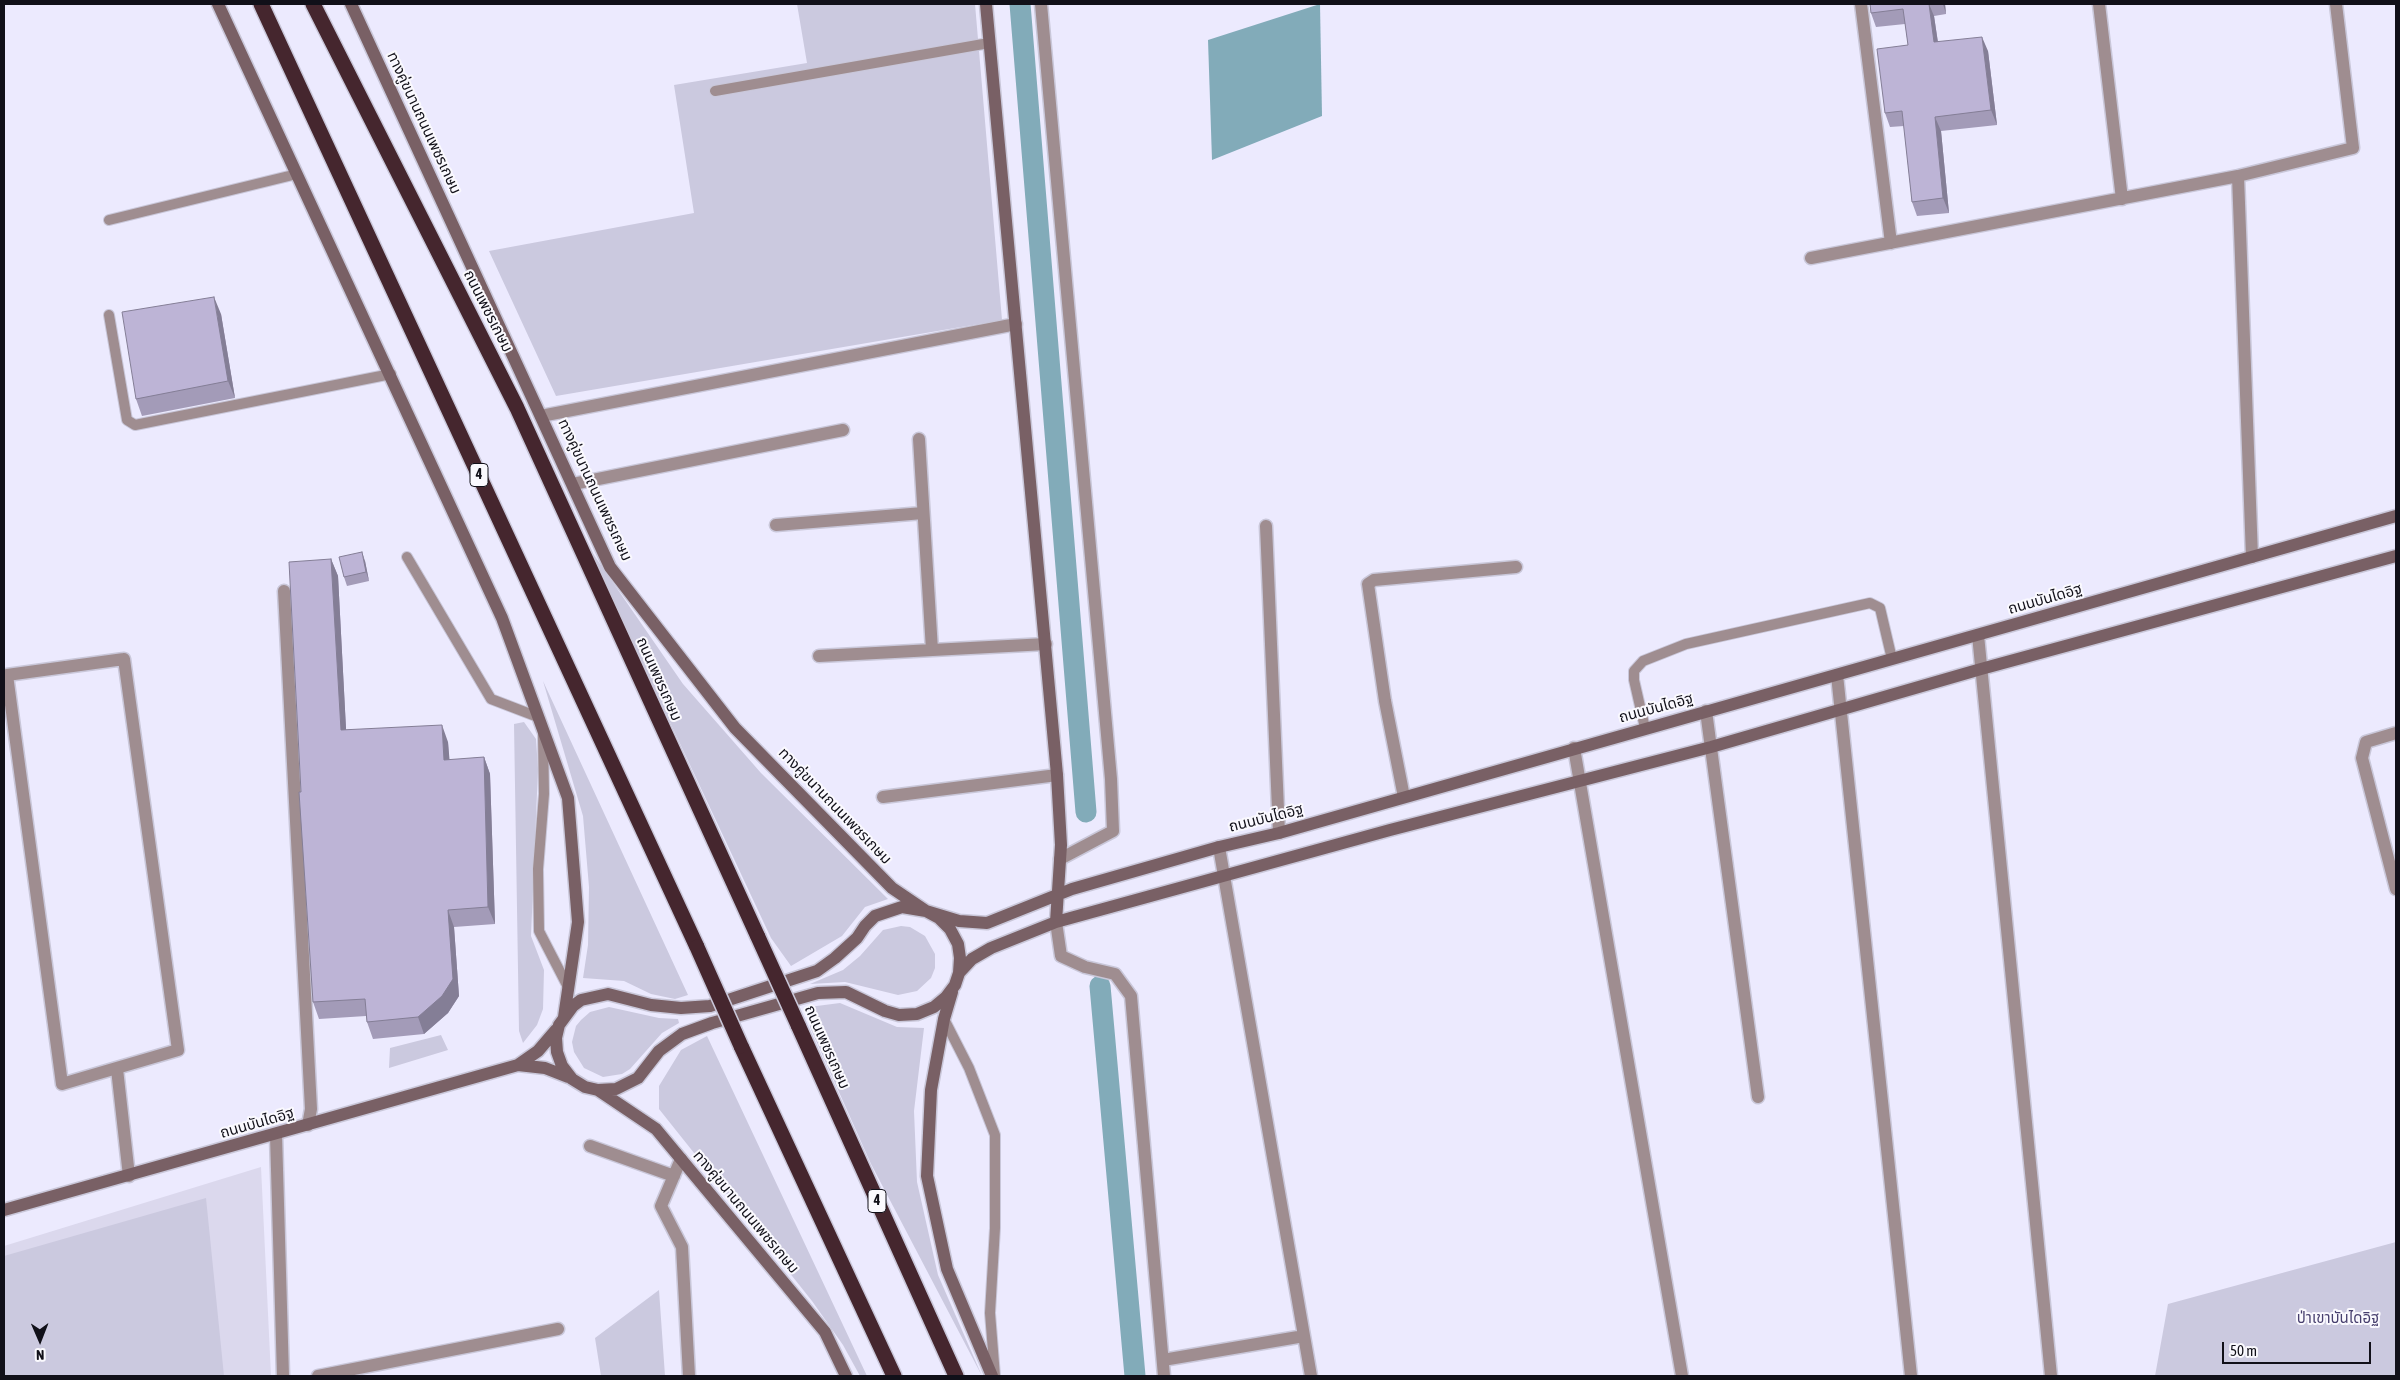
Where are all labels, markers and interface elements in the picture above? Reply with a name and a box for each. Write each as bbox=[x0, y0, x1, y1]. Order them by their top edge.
street label: ทางคู่ขนานถนนเพชรเกษม bbox=[383, 49, 465, 197]
street label: ถนนเพชรเกษม bbox=[460, 267, 516, 355]
street label: ทางคู่ขนานถนนเพชรเกษม bbox=[554, 416, 636, 564]
road number: 4 bbox=[470, 464, 488, 486]
street label: ถนนบันไดอิฐ bbox=[2006, 580, 2084, 618]
street label: ถนนเพชรเกษม bbox=[633, 634, 685, 724]
street label: ถนนบันไดอิฐ bbox=[1617, 689, 1695, 727]
street label: ทางคู่ขนานถนนเพชรเกษม bbox=[775, 744, 895, 868]
street label: ถนนบันไดอิฐ bbox=[1227, 800, 1305, 836]
street label: ถนนเพชรเกษม bbox=[801, 1002, 853, 1092]
street label: ถนนบันไดอิฐ bbox=[218, 1104, 296, 1142]
street label: ทางคู่ขนานถนนเพชรเกษม bbox=[689, 1147, 803, 1277]
road number: 4 bbox=[868, 1190, 886, 1212]
park label: ป่าเขาบันไดอิฐ bbox=[2297, 1309, 2379, 1327]
north arrow bbox=[15, 1315, 65, 1365]
scale bar bbox=[2225, 1332, 2374, 1364]
text: 50 m bbox=[2230, 1342, 2257, 1359]
text: N bbox=[36, 1347, 45, 1363]

